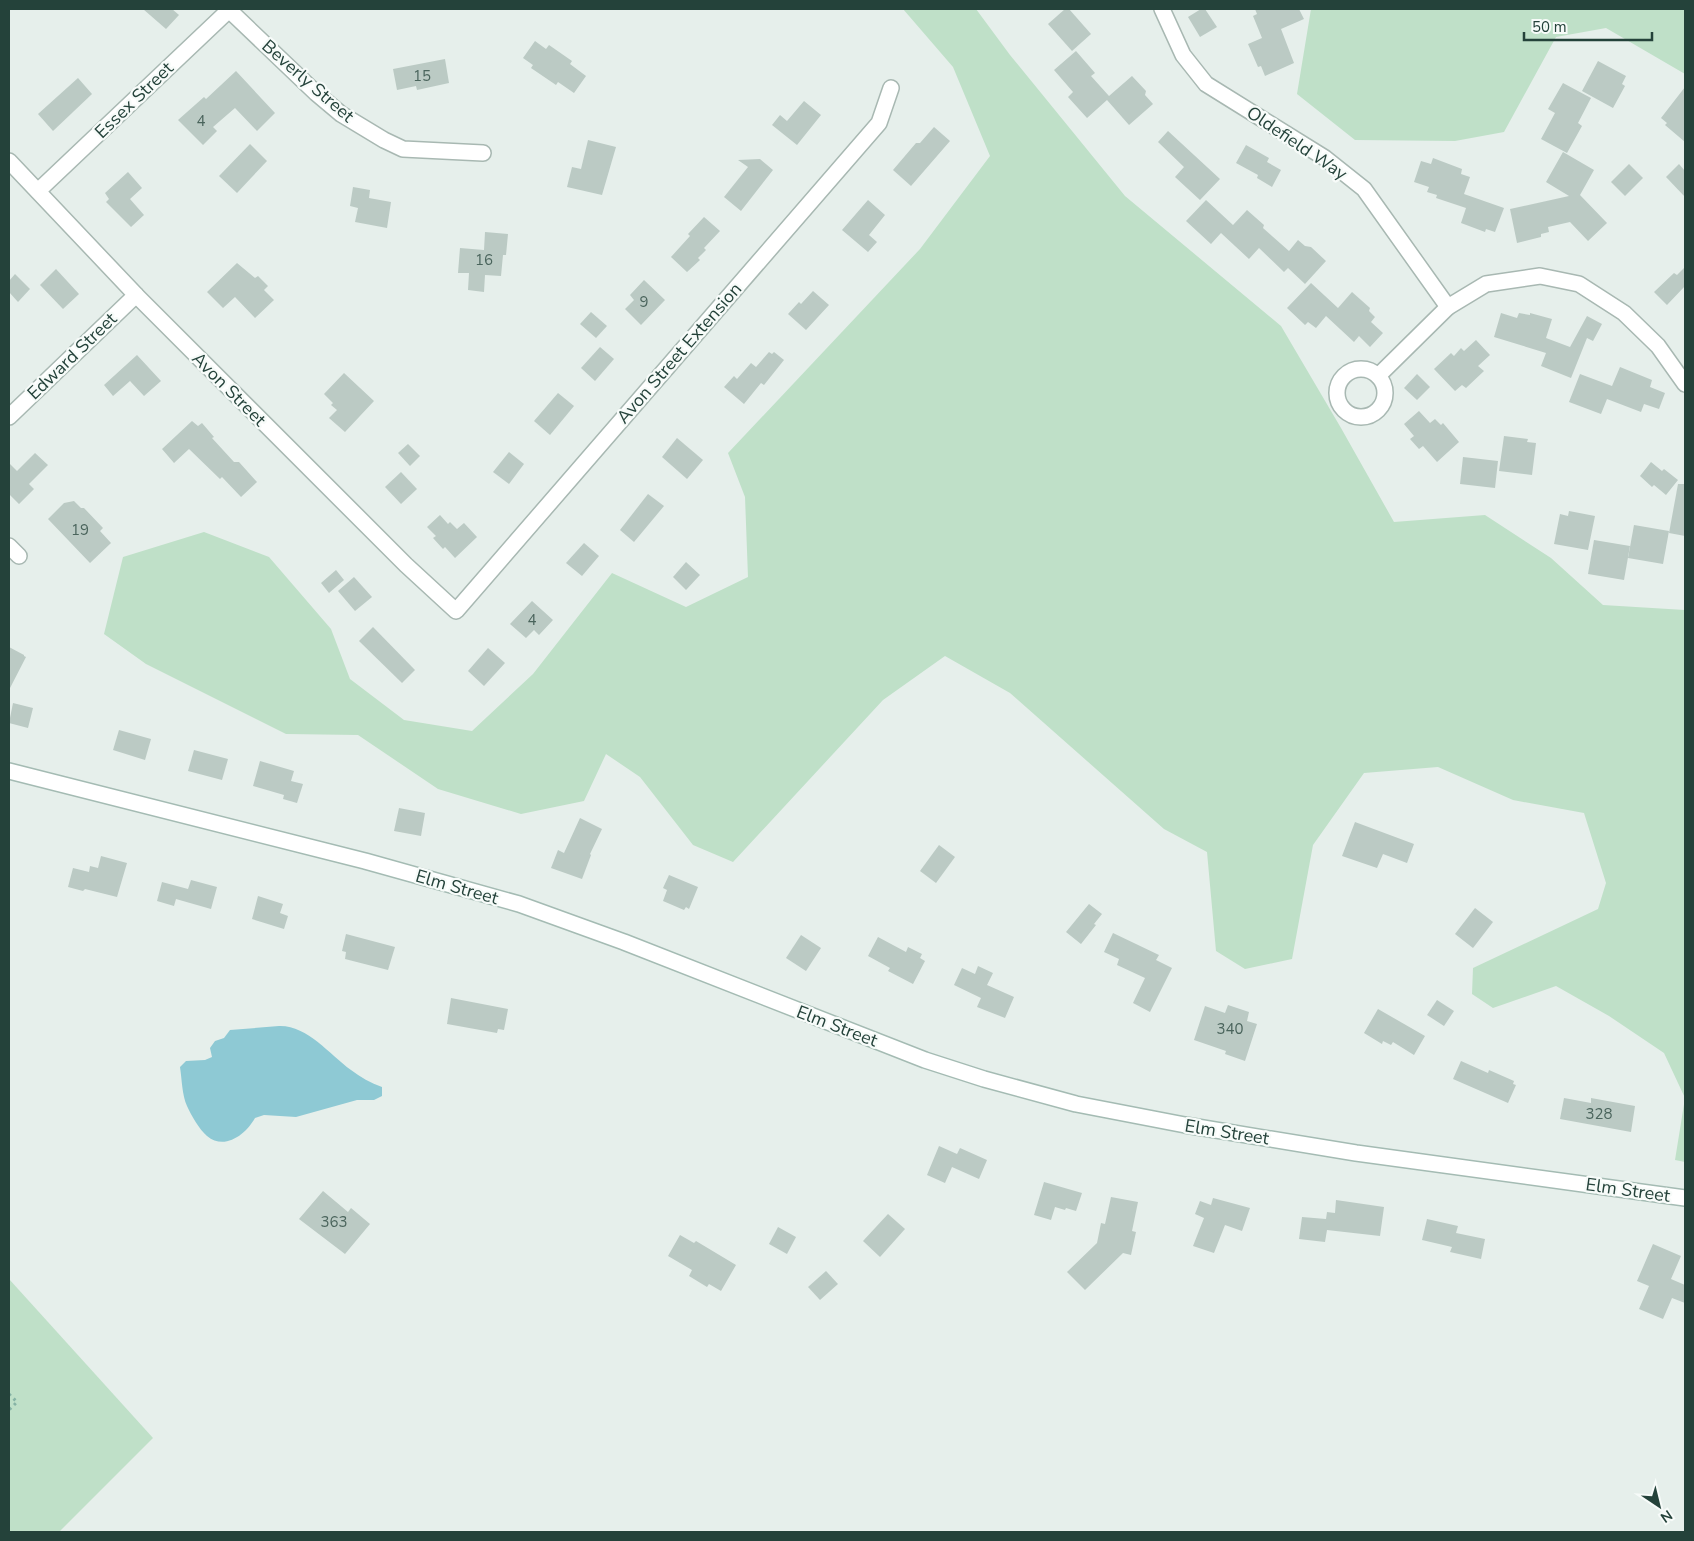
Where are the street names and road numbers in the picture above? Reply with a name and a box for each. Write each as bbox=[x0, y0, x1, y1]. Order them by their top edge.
street label: Beverly Street bbox=[257, 34, 360, 128]
street label: Essex Street bbox=[90, 56, 179, 143]
street label: Oldefield Way bbox=[1242, 100, 1353, 186]
street label: Avon Street Extension bbox=[611, 277, 747, 429]
street label: Edward Street bbox=[22, 307, 123, 405]
street label: Avon Street bbox=[187, 347, 272, 432]
street label: Elm Street bbox=[413, 864, 502, 910]
street label: Elm Street bbox=[793, 1000, 882, 1053]
street label: Elm Street bbox=[1183, 1114, 1272, 1151]
street label: Elm Street bbox=[1584, 1172, 1672, 1208]

